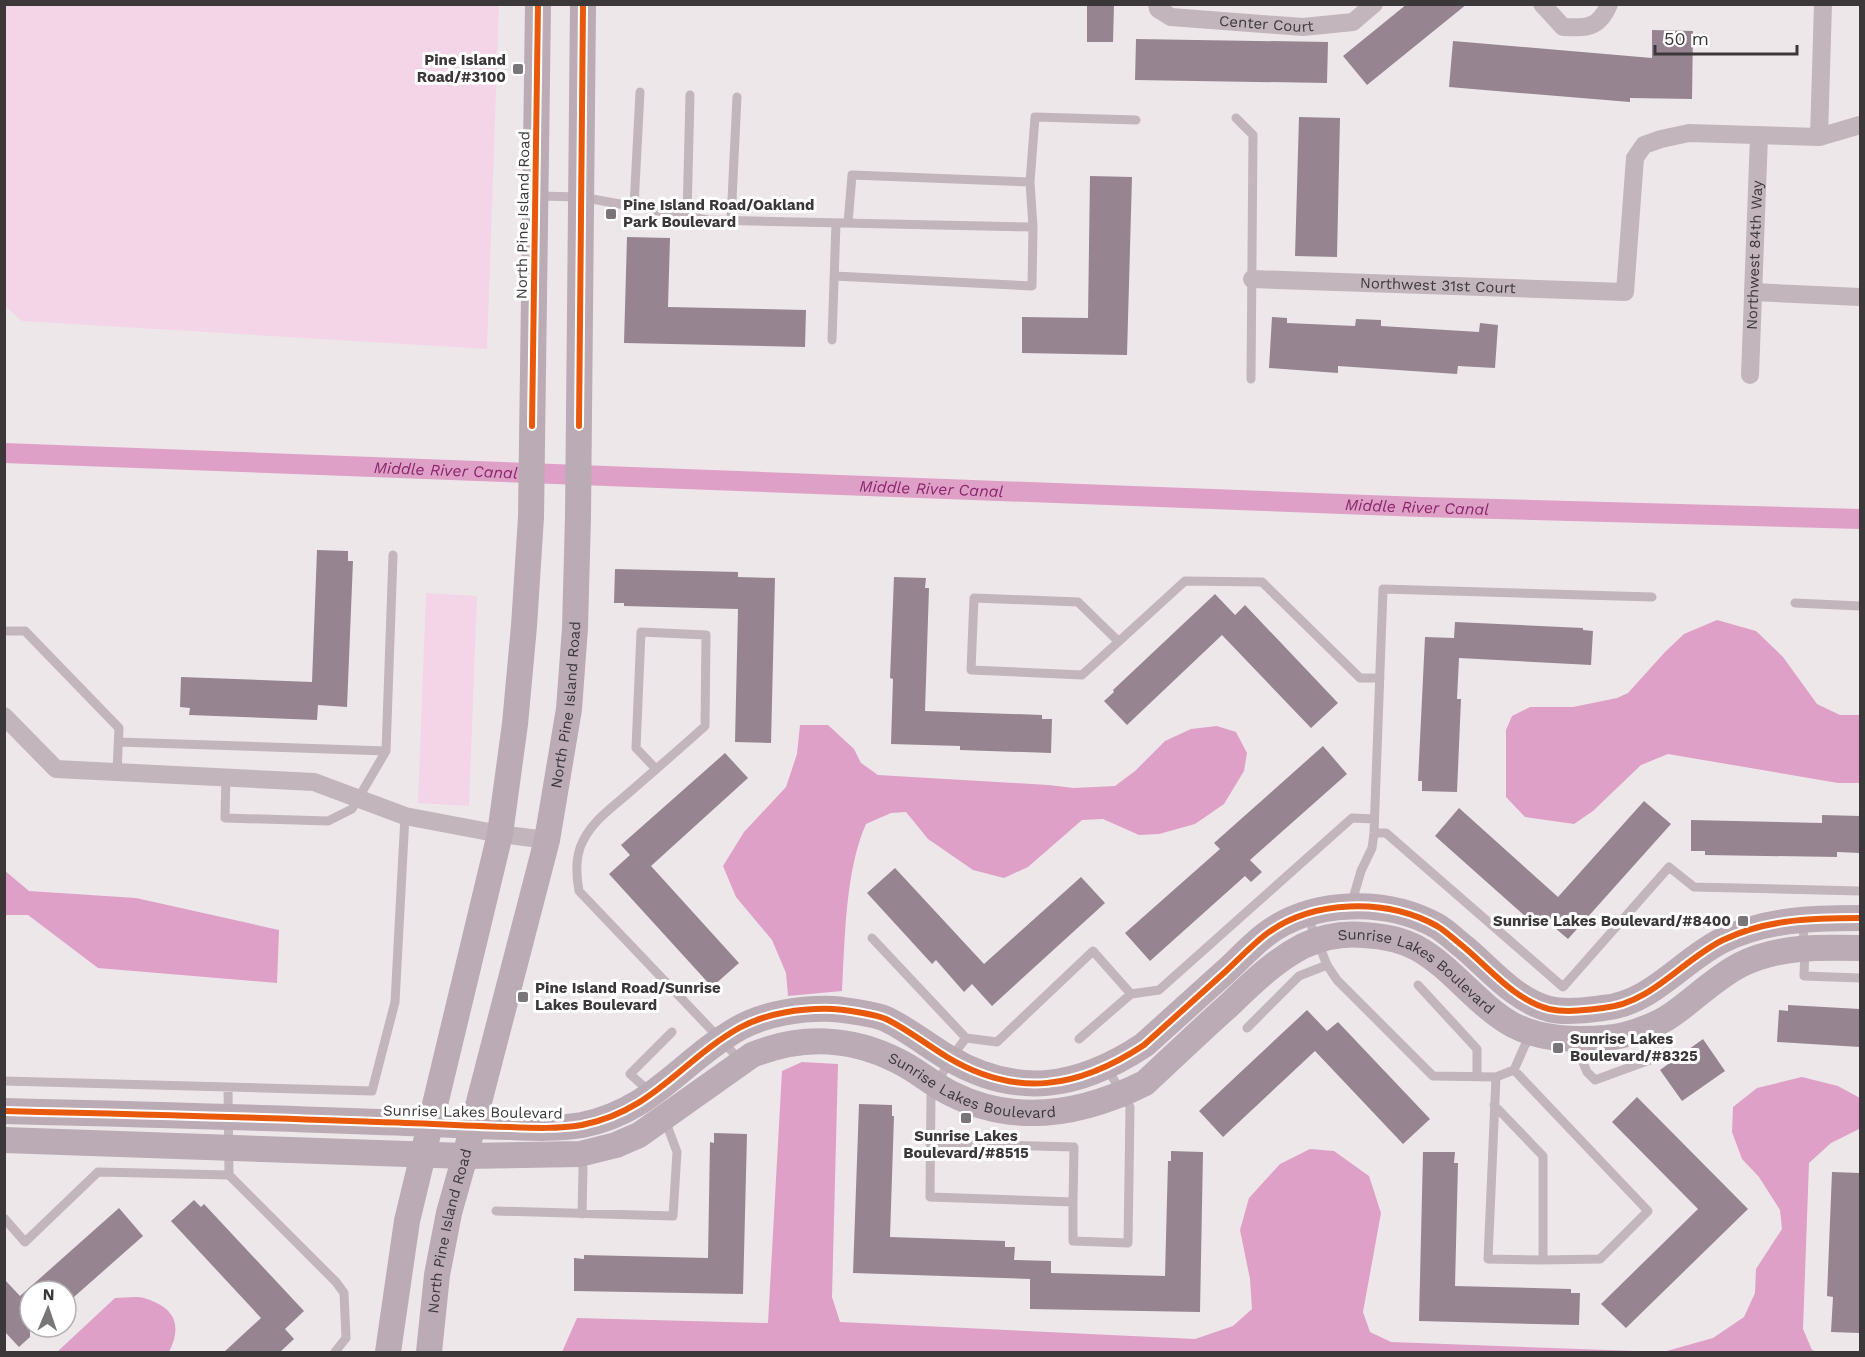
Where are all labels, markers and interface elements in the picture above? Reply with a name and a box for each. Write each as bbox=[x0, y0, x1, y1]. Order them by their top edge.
street label: Center Court bbox=[1219, 12, 1315, 36]
scale bar bbox=[1655, 18, 1798, 56]
text: 50 m bbox=[1664, 28, 1709, 49]
place label: Pine Island Road/#3100 bbox=[417, 51, 506, 86]
marker: Pine Island Road/#3100 bbox=[511, 62, 525, 76]
street label: North Pine Island Road bbox=[513, 131, 533, 299]
street label: Northwest 84th Way bbox=[1743, 180, 1766, 330]
place label: Pine Island Road/Oakland Park Boulevard bbox=[623, 196, 814, 231]
marker: Pine Island Road/Oakland Park Boulevard bbox=[604, 207, 618, 221]
street label: Northwest 31st Court bbox=[1360, 274, 1517, 297]
water label: Middle River Canal bbox=[373, 458, 518, 483]
water label: Middle River Canal bbox=[859, 477, 1004, 501]
water label: Middle River Canal bbox=[1345, 495, 1489, 519]
street label: North Pine Island Road bbox=[547, 621, 584, 790]
place label: Sunrise Lakes Boulevard/#8400 bbox=[1493, 912, 1731, 930]
marker: Sunrise Lakes Boulevard/#8400 bbox=[1736, 914, 1750, 928]
street label: Sunrise Lakes Boulevard bbox=[1337, 925, 1498, 1018]
place label: Pine Island Road/Sunrise Lakes Boulevard bbox=[535, 979, 721, 1014]
marker: Pine Island Road/Sunrise Lakes Boulevard bbox=[516, 990, 530, 1004]
place label: Sunrise Lakes Boulevard/#8325 bbox=[1570, 1030, 1698, 1065]
marker: Sunrise Lakes Boulevard/#8325 bbox=[1551, 1041, 1565, 1055]
street label: Sunrise Lakes Boulevard bbox=[885, 1049, 1057, 1122]
street label: Sunrise Lakes Boulevard bbox=[383, 1101, 563, 1123]
marker: Sunrise Lakes Boulevard/#8515 bbox=[959, 1111, 973, 1125]
place label: Sunrise Lakes Boulevard/#8515 bbox=[903, 1127, 1029, 1162]
street label: North Pine Island Road bbox=[424, 1147, 476, 1314]
north arrow bbox=[18, 1279, 78, 1339]
text: N bbox=[42, 1285, 55, 1304]

